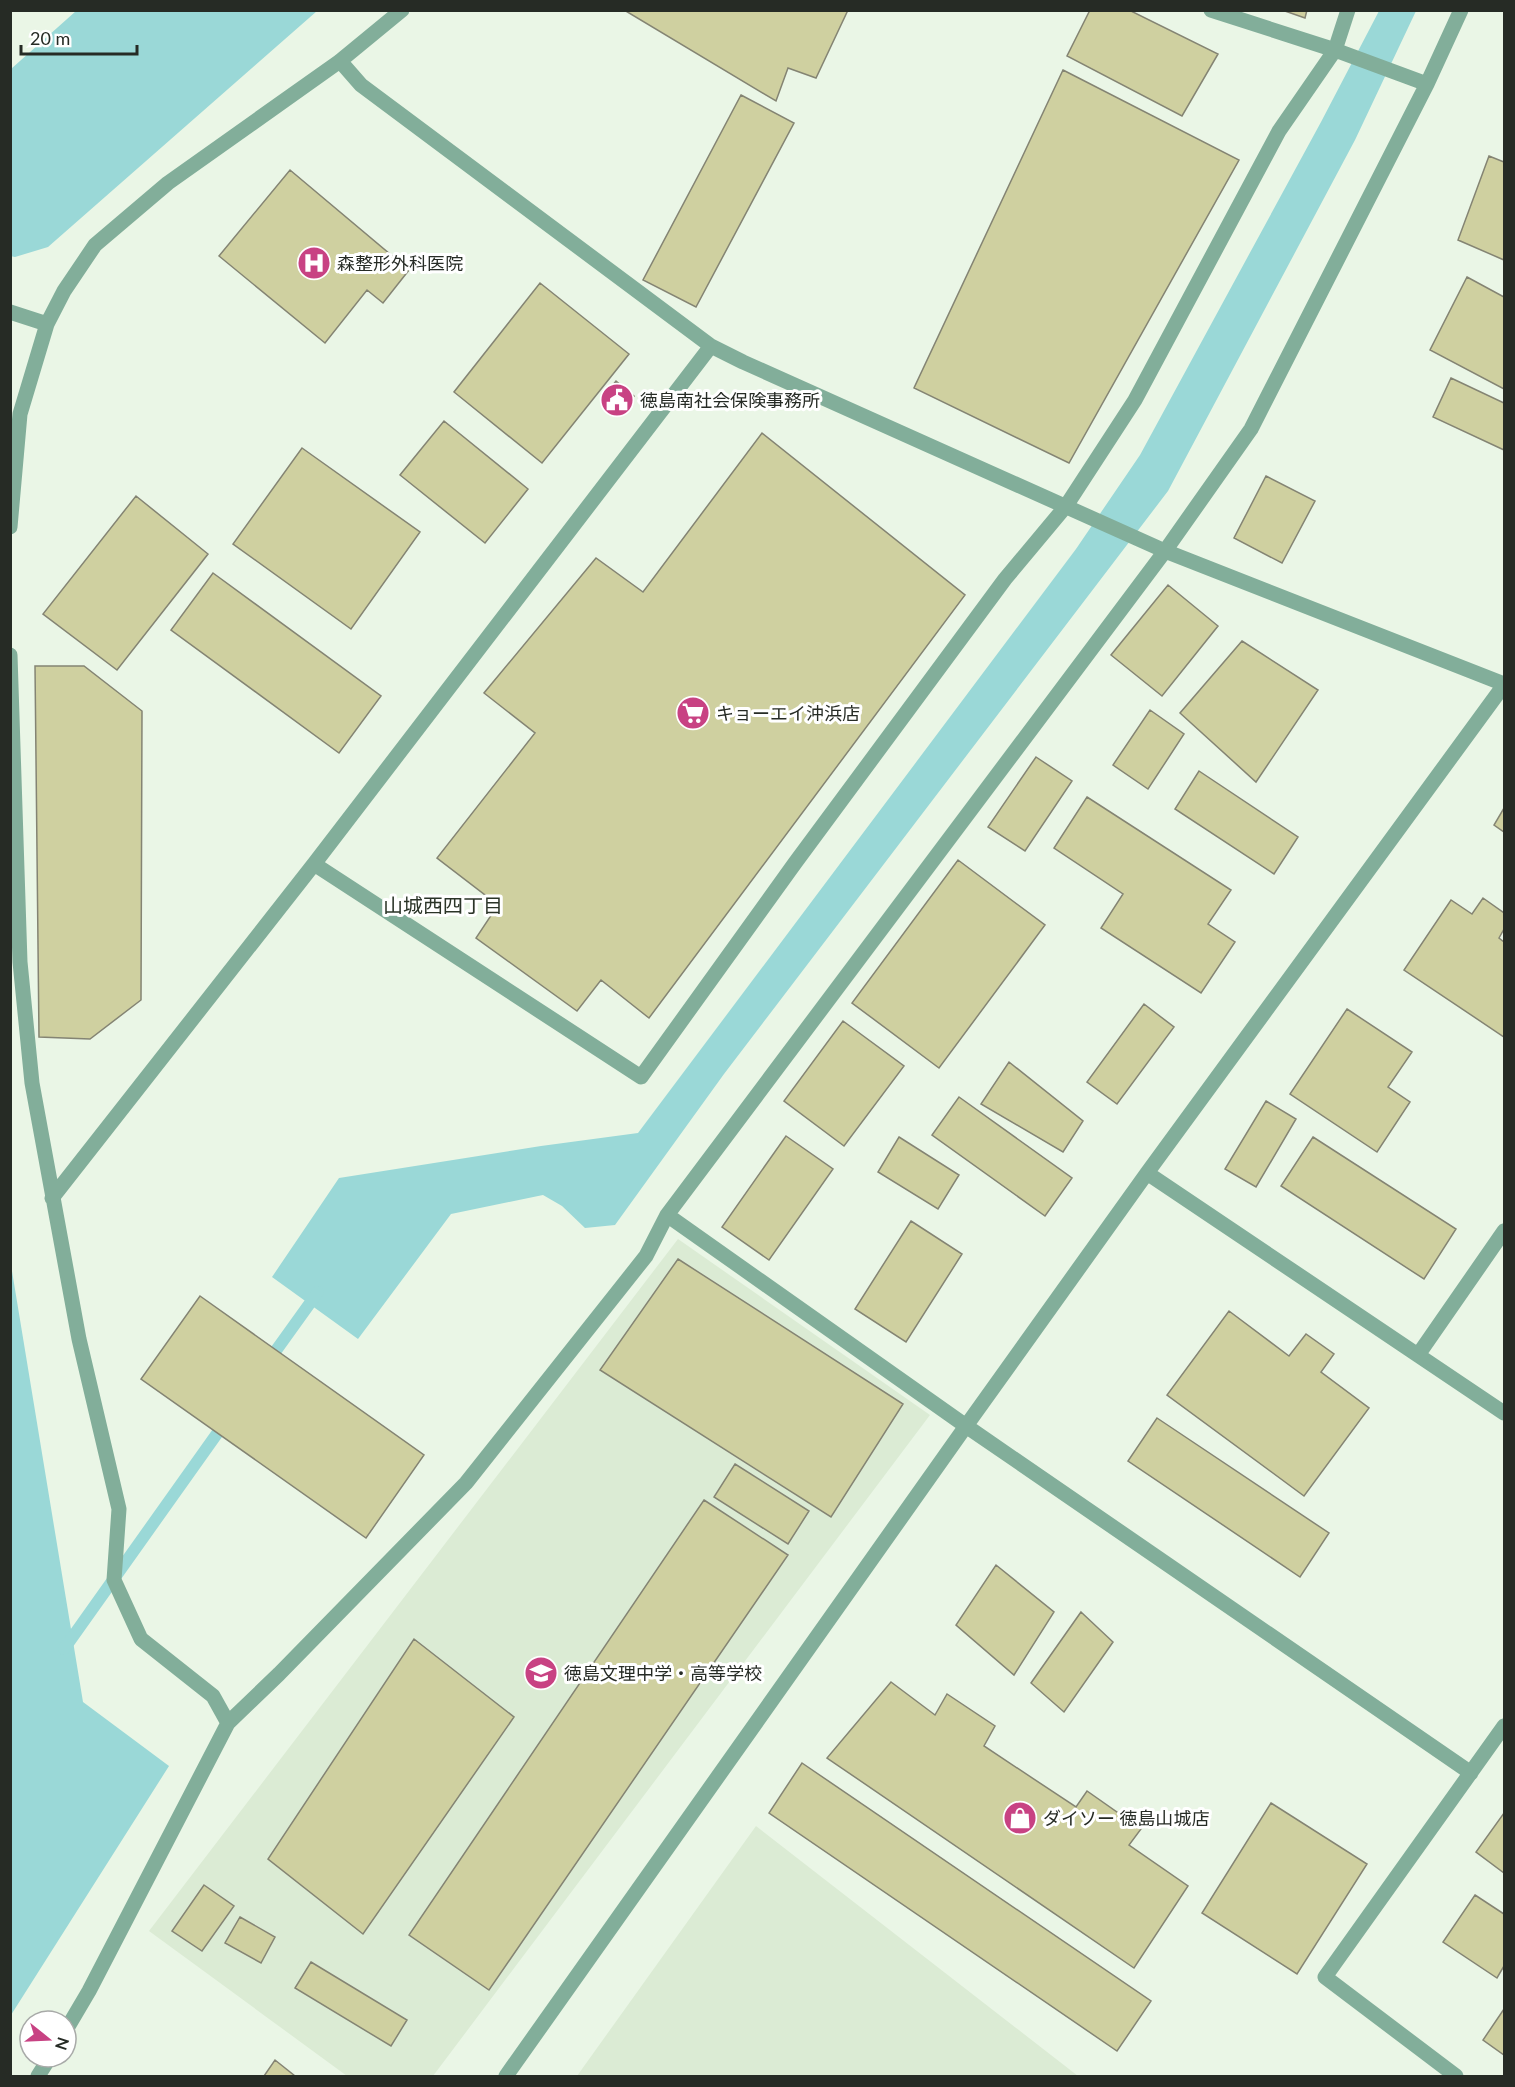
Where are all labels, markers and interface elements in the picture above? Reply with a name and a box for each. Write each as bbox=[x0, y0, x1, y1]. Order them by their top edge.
scale bar bbox=[21, 18, 136, 56]
text: 20 m bbox=[30, 27, 70, 49]
hospital icon: 森整形外科医院 bbox=[296, 245, 332, 281]
place label: 森整形外科医院 bbox=[337, 252, 463, 274]
public building icon: 徳島南社会保険事務所 bbox=[599, 382, 635, 418]
place label: 徳島南社会保険事務所 bbox=[640, 389, 820, 411]
supermarket icon: キョーエイ沖浜店 bbox=[675, 695, 711, 731]
place label: キョーエイ沖浜店 bbox=[716, 702, 860, 724]
district label: 山城西四丁目 bbox=[383, 893, 503, 917]
school or university icon: 徳島文理中学・高等学校 bbox=[523, 1655, 559, 1691]
place label: 徳島文理中学・高等学校 bbox=[564, 1662, 762, 1684]
shop icon: ダイソー 徳島山城店 bbox=[1002, 1800, 1038, 1836]
place label: ダイソー 徳島山城店 bbox=[1043, 1807, 1210, 1829]
north arrow bbox=[18, 2009, 78, 2069]
text: N bbox=[52, 2035, 74, 2053]

